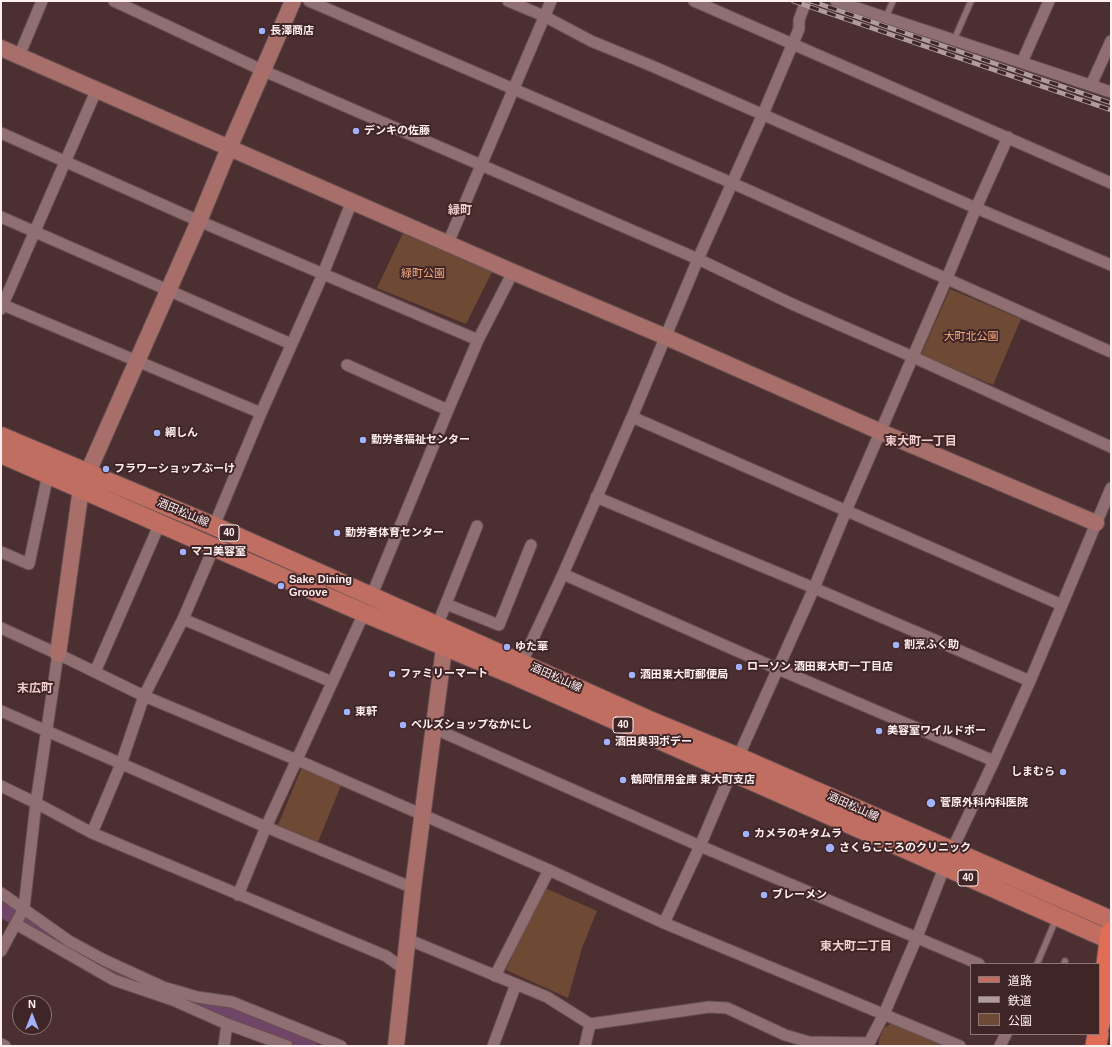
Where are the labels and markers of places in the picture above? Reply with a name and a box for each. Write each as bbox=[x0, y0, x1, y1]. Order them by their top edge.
place label: 長澤商店 bbox=[270, 24, 314, 38]
marker: 長澤商店 bbox=[257, 26, 267, 36]
place label: デンキの佐藤 bbox=[364, 124, 430, 138]
marker: デンキの佐藤 bbox=[351, 126, 361, 136]
place label: 綱しん bbox=[165, 426, 198, 440]
marker: 綱しん bbox=[152, 428, 162, 438]
place label: 勤労者福祉センター bbox=[371, 433, 470, 447]
marker: 勤労者福祉センター bbox=[358, 435, 368, 445]
place label: フラワーショップぶーけ bbox=[114, 462, 235, 476]
marker: フラワーショップぶーけ bbox=[101, 464, 111, 474]
place label: 勤労者体育センター bbox=[345, 526, 444, 540]
marker: 勤労者体育センター bbox=[332, 528, 342, 538]
place label: マコ美容室 bbox=[191, 545, 246, 559]
marker: マコ美容室 bbox=[178, 547, 188, 557]
place label: Sake Dining Groove bbox=[289, 573, 352, 599]
marker: Sake Dining Groove bbox=[276, 581, 286, 591]
place label: 割烹ふく助 bbox=[904, 638, 959, 652]
place label: ゆた華 bbox=[515, 640, 548, 654]
marker: 割烹ふく助 bbox=[891, 640, 901, 650]
marker: ゆた華 bbox=[502, 642, 512, 652]
place label: ローソン 酒田東大町一丁目店 bbox=[747, 660, 893, 674]
marker: ローソン 酒田東大町一丁目店 bbox=[734, 662, 744, 672]
place label: ファミリーマート bbox=[400, 667, 488, 681]
place label: 酒田東大町郵便局 bbox=[640, 668, 728, 682]
marker: ファミリーマート bbox=[387, 669, 397, 679]
marker: 酒田東大町郵便局 bbox=[627, 670, 637, 680]
place label: 東軒 bbox=[355, 705, 377, 719]
marker: 東軒 bbox=[342, 707, 352, 717]
place label: ベルズショップなかにし bbox=[411, 718, 532, 732]
marker: ベルズショップなかにし bbox=[398, 720, 408, 730]
place label: 美容室ワイルドボー bbox=[887, 724, 986, 738]
marker: 美容室ワイルドボー bbox=[874, 726, 884, 736]
place label: 酒田奥羽ボデー bbox=[615, 735, 692, 749]
marker: 酒田奥羽ボデー bbox=[602, 737, 612, 747]
place label: しまむら bbox=[1011, 765, 1055, 779]
marker: しまむら bbox=[1058, 767, 1068, 777]
place label: 鶴岡信用金庫 東大町支店 bbox=[631, 773, 755, 787]
marker: 鶴岡信用金庫 東大町支店 bbox=[618, 775, 628, 785]
place label: 菅原外科内科医院 bbox=[940, 796, 1028, 810]
marker: 菅原外科内科医院 bbox=[925, 797, 937, 809]
place label: カメラのキタムラ bbox=[754, 827, 842, 841]
marker: カメラのキタムラ bbox=[741, 829, 751, 839]
place label: さくらこころのクリニック bbox=[839, 841, 971, 855]
marker: さくらこころのクリニック bbox=[824, 842, 836, 854]
place label: ブレーメン bbox=[772, 888, 827, 902]
marker: ブレーメン bbox=[759, 890, 769, 900]

